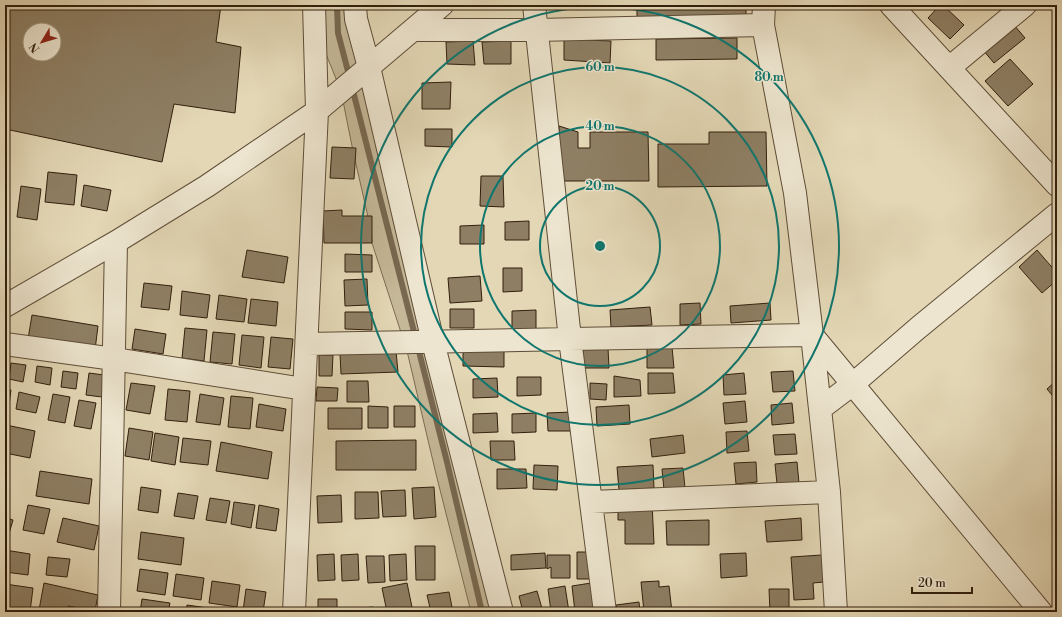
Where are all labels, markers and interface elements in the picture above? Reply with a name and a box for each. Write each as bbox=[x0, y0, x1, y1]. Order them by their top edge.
north arrow bbox=[22, 22, 62, 62]
text: N bbox=[27, 40, 43, 55]
text: 60 m bbox=[585, 60, 615, 75]
text: 80 m bbox=[754, 70, 784, 85]
text: 40 m bbox=[585, 119, 615, 134]
text: 20 m bbox=[585, 179, 615, 194]
centre of rings bbox=[593, 239, 607, 253]
scale bar bbox=[912, 569, 972, 595]
text: 20 m bbox=[918, 576, 946, 591]

